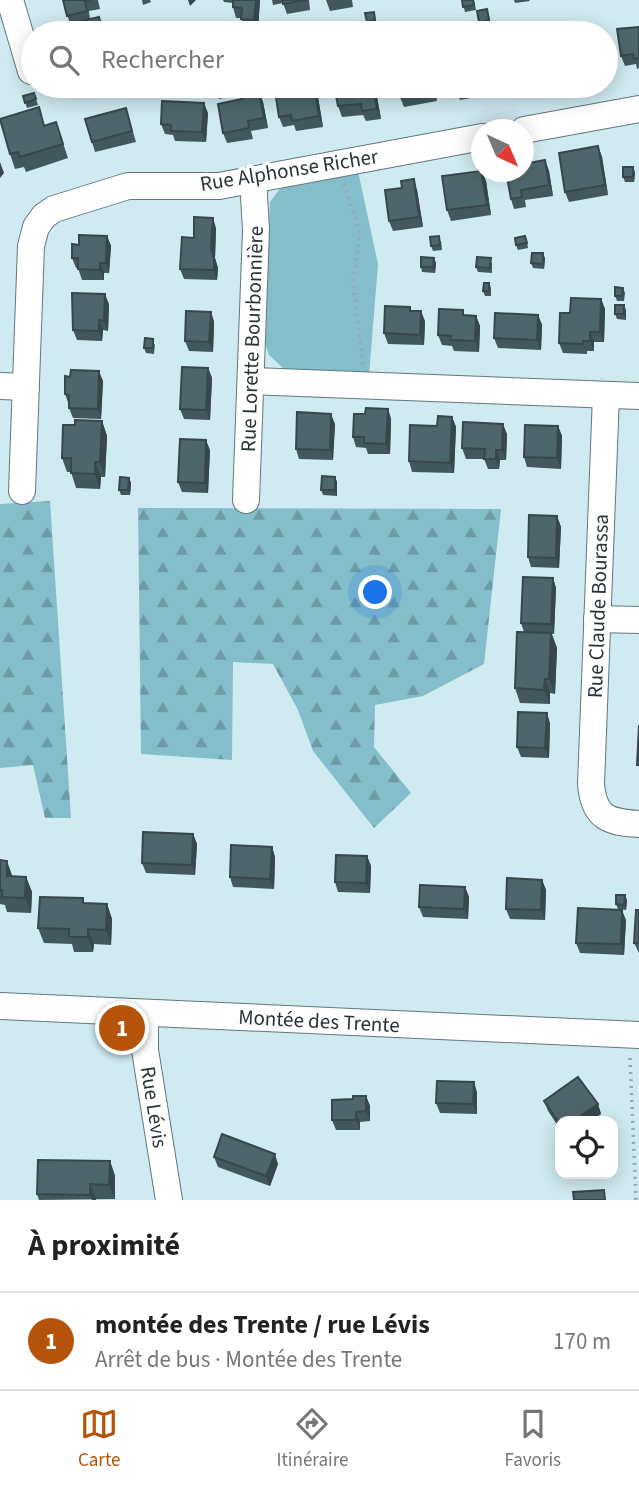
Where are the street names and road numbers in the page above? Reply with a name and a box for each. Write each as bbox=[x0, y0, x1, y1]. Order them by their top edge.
street label: Rue Alphonse Richer bbox=[198, 141, 381, 199]
street label: Rue Lorette Bourbonnière bbox=[233, 225, 271, 453]
street label: Rue Claude Bourassa bbox=[580, 513, 616, 699]
street label: Montée des Trente bbox=[238, 1002, 400, 1040]
street label: Rue Lévis bbox=[133, 1064, 175, 1150]

